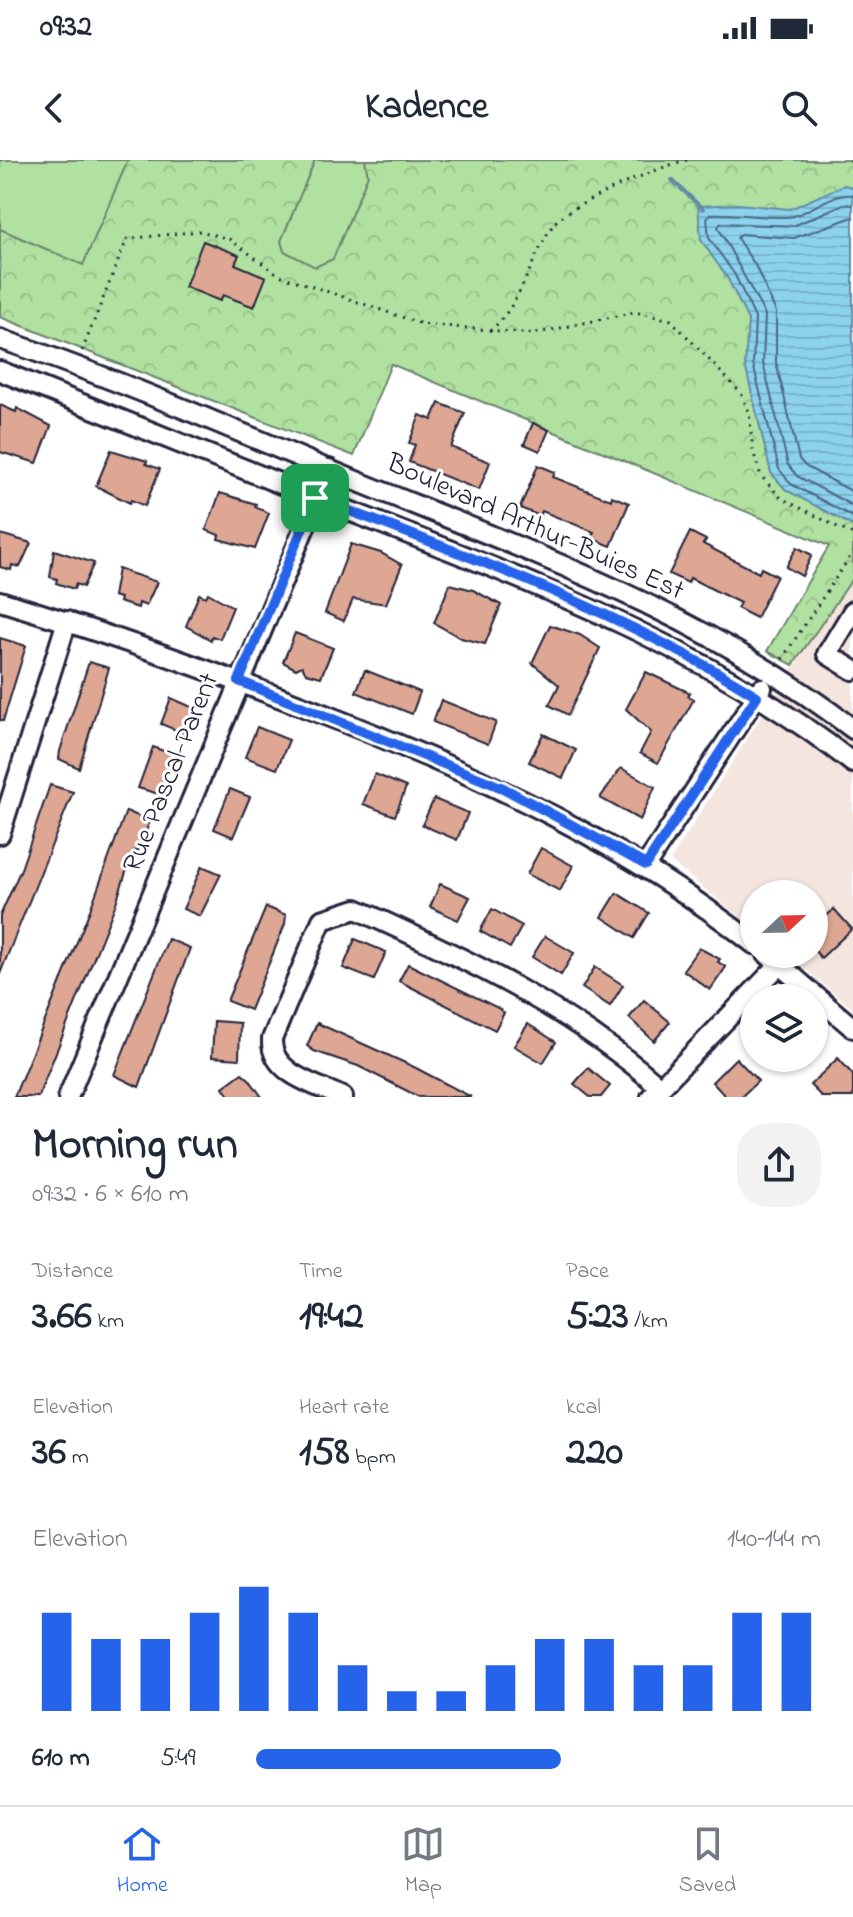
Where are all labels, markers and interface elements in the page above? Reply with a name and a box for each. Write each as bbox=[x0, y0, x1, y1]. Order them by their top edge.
text: 09:32 bbox=[40, 6, 92, 50]
text: Kadence bbox=[365, 82, 488, 135]
icon: back bbox=[32, 86, 76, 130]
icon: search bbox=[777, 86, 821, 130]
street label: Boulevard Arthur-Buies Est bbox=[379, 443, 690, 612]
pin bbox=[281, 464, 349, 532]
icon: arrive bbox=[293, 476, 337, 520]
street label: Rue Pascal-Parent bbox=[113, 667, 231, 879]
north arrow bbox=[740, 880, 828, 968]
map controls bbox=[740, 880, 828, 1072]
button: layers bbox=[740, 984, 828, 1072]
text: Morning run bbox=[32, 1114, 238, 1178]
button: share bbox=[737, 1123, 821, 1207]
text: 09:32 · 6 × 610 m bbox=[32, 1176, 189, 1214]
text: Distance bbox=[32, 1256, 113, 1288]
text: Time bbox=[299, 1256, 343, 1288]
text: Pace bbox=[566, 1256, 609, 1288]
text: 3.66 bbox=[32, 1288, 92, 1347]
text: 19:42 bbox=[299, 1288, 364, 1347]
text: 5:23 bbox=[566, 1288, 629, 1347]
text: km bbox=[92, 1306, 124, 1338]
text: /km bbox=[629, 1306, 668, 1338]
text: Elevation bbox=[32, 1392, 113, 1424]
text: Heart rate bbox=[299, 1392, 389, 1424]
text: kcal bbox=[566, 1392, 601, 1424]
text: 36 bbox=[32, 1424, 66, 1483]
text: 158 bbox=[299, 1424, 350, 1483]
text: 220 bbox=[566, 1424, 623, 1483]
text: m bbox=[66, 1442, 89, 1474]
text: bpm bbox=[350, 1442, 396, 1474]
text: Elevation bbox=[32, 1521, 128, 1559]
text: 140–144 m bbox=[727, 1521, 821, 1559]
text: 610 m bbox=[32, 1740, 90, 1778]
text: 5:49 bbox=[160, 1740, 196, 1778]
tab: Home bbox=[117, 1822, 168, 1902]
tab: Map bbox=[401, 1822, 445, 1902]
tab: Saved bbox=[679, 1822, 736, 1902]

